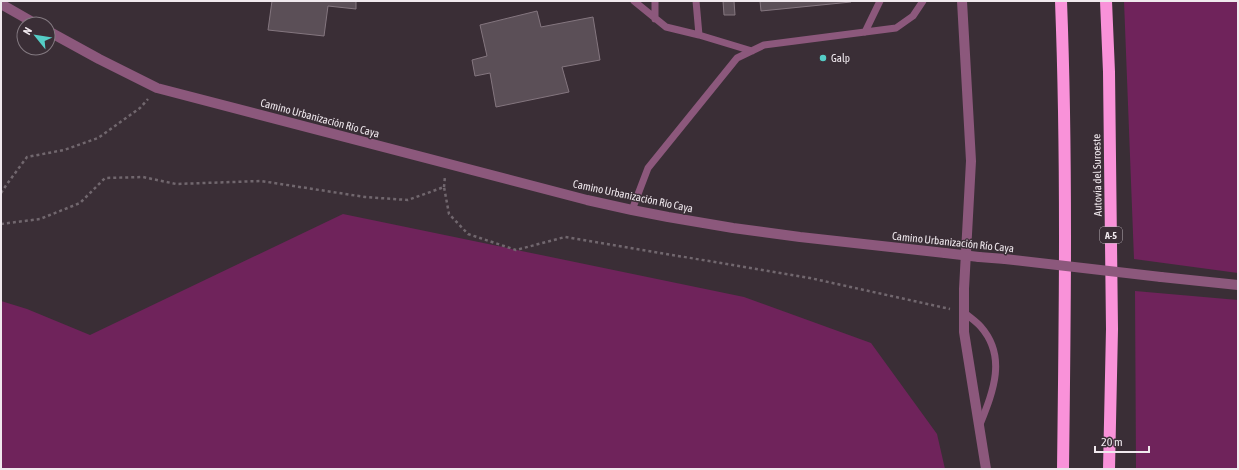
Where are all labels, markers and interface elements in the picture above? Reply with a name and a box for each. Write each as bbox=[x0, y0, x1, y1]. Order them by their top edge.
north arrow bbox=[16, 16, 56, 56]
text: N bbox=[21, 25, 34, 37]
place label: Galp bbox=[831, 52, 850, 64]
marker: Galp bbox=[818, 53, 828, 63]
street label: Camino Urbanización Río Caya bbox=[259, 96, 381, 140]
street label: Autovía del Suroeste bbox=[1090, 134, 1104, 216]
street label: Camino Urbanización Río Caya bbox=[572, 177, 694, 215]
road number: A-5 bbox=[1100, 227, 1122, 243]
street label: Camino Urbanización Río Caya bbox=[891, 230, 1015, 254]
scale bar bbox=[1095, 428, 1149, 454]
text: 20 m bbox=[1101, 435, 1123, 449]

